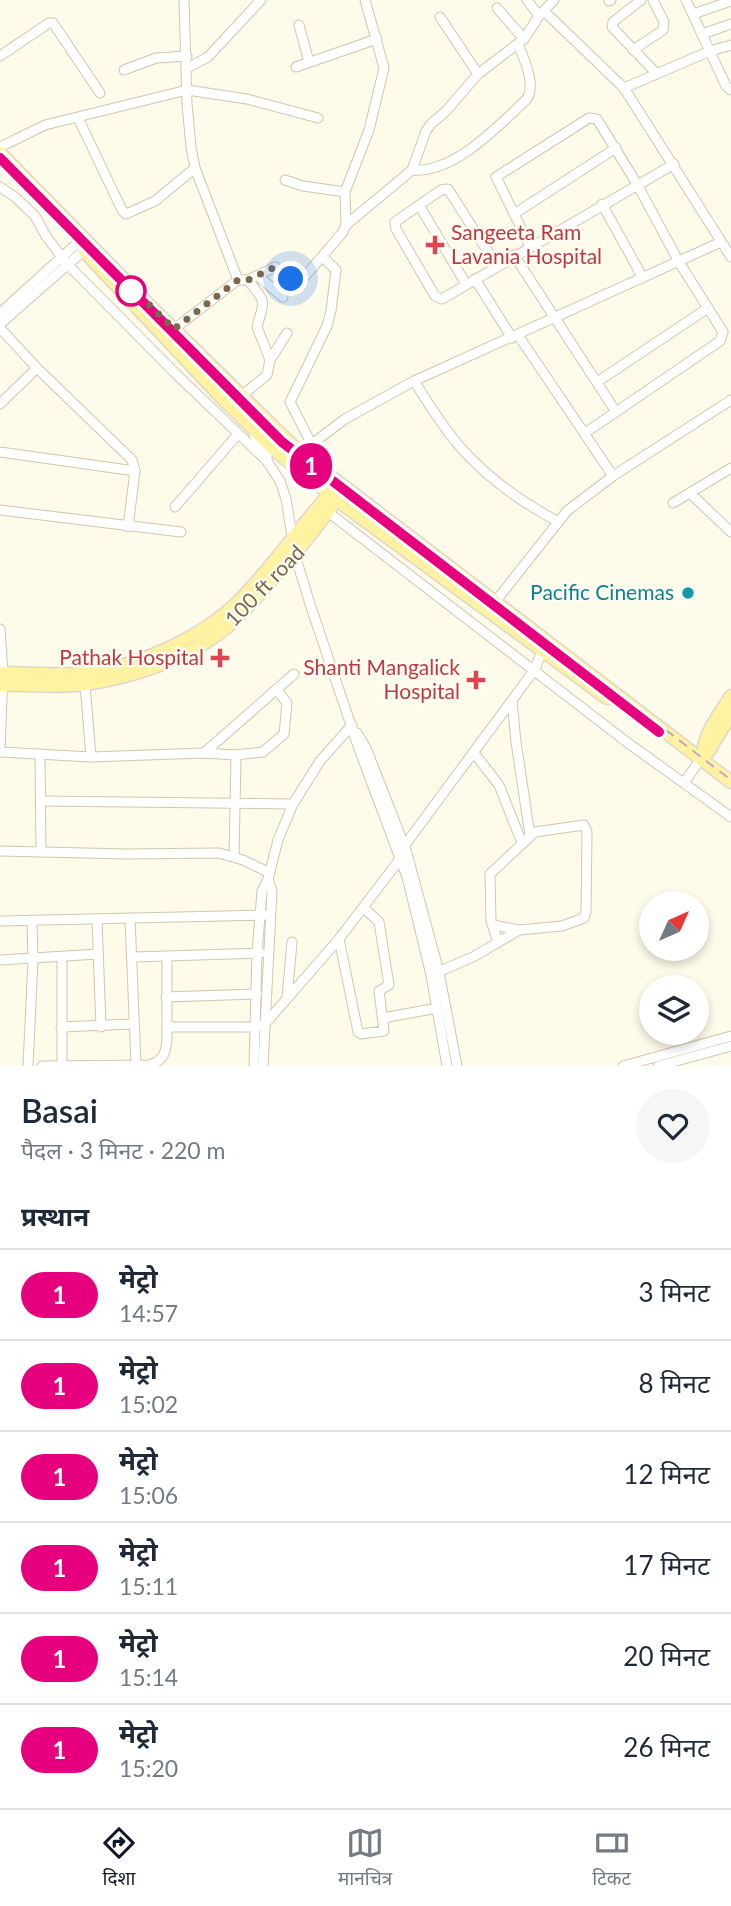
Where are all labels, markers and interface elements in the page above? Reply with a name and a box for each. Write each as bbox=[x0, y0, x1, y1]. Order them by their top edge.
place label: Sangeeta Ram Lavania Hospital bbox=[451, 219, 602, 268]
marker: Sangeeta Ram Lavania Hospital bbox=[425, 235, 445, 255]
your location bbox=[273, 261, 308, 296]
unlabelled marker bbox=[116, 276, 146, 306]
line badge: 1 bbox=[288, 443, 334, 489]
text: 1 bbox=[304, 451, 318, 480]
street label: 100 ft road bbox=[219, 539, 309, 631]
place label: Pacific Cinemas bbox=[530, 579, 674, 604]
marker: Pacific Cinemas bbox=[680, 585, 696, 601]
place label: Pathak Hospital bbox=[59, 644, 204, 669]
marker: Pathak Hospital bbox=[210, 648, 230, 668]
place label: Shanti Mangalick Hospital bbox=[303, 654, 460, 703]
marker: Shanti Mangalick Hospital bbox=[466, 670, 486, 690]
north arrow bbox=[639, 891, 709, 961]
map controls bbox=[639, 891, 709, 1045]
button: layers bbox=[639, 975, 709, 1045]
button: heart bbox=[636, 1089, 710, 1163]
text: Basai bbox=[21, 1090, 98, 1130]
text: पैदल · 3 मिनट · 220 m bbox=[21, 1136, 226, 1164]
text: प्रस्थान bbox=[21, 1200, 89, 1232]
text: मेट्रो bbox=[119, 1262, 158, 1294]
text: 3 मिनट bbox=[638, 1276, 710, 1308]
text: 1 bbox=[53, 1280, 66, 1309]
text: 14:57 bbox=[119, 1299, 178, 1327]
text: मेट्रो bbox=[119, 1353, 158, 1385]
text: 8 मिनट bbox=[638, 1367, 710, 1399]
text: 1 bbox=[53, 1371, 66, 1400]
text: 15:02 bbox=[119, 1390, 178, 1418]
text: मेट्रो bbox=[119, 1444, 158, 1476]
text: 12 मिनट bbox=[623, 1458, 710, 1490]
text: 1 bbox=[53, 1462, 66, 1491]
text: 15:06 bbox=[119, 1481, 178, 1509]
text: मेट्रो bbox=[119, 1535, 158, 1567]
text: 17 मिनट bbox=[623, 1549, 710, 1581]
text: 1 bbox=[53, 1553, 66, 1582]
text: 15:11 bbox=[119, 1572, 178, 1600]
text: मेट्रो bbox=[119, 1626, 158, 1658]
text: 20 मिनट bbox=[623, 1640, 710, 1672]
text: 1 bbox=[53, 1644, 66, 1673]
text: 15:14 bbox=[119, 1663, 178, 1691]
text: मेट्रो bbox=[119, 1717, 158, 1749]
text: 26 मिनट bbox=[623, 1731, 710, 1763]
text: 1 bbox=[53, 1735, 66, 1764]
text: 15:20 bbox=[119, 1754, 178, 1782]
tab: दिशा bbox=[100, 1824, 138, 1893]
tab: मानचित्र bbox=[338, 1824, 392, 1893]
tab: टिकट bbox=[592, 1824, 631, 1893]

